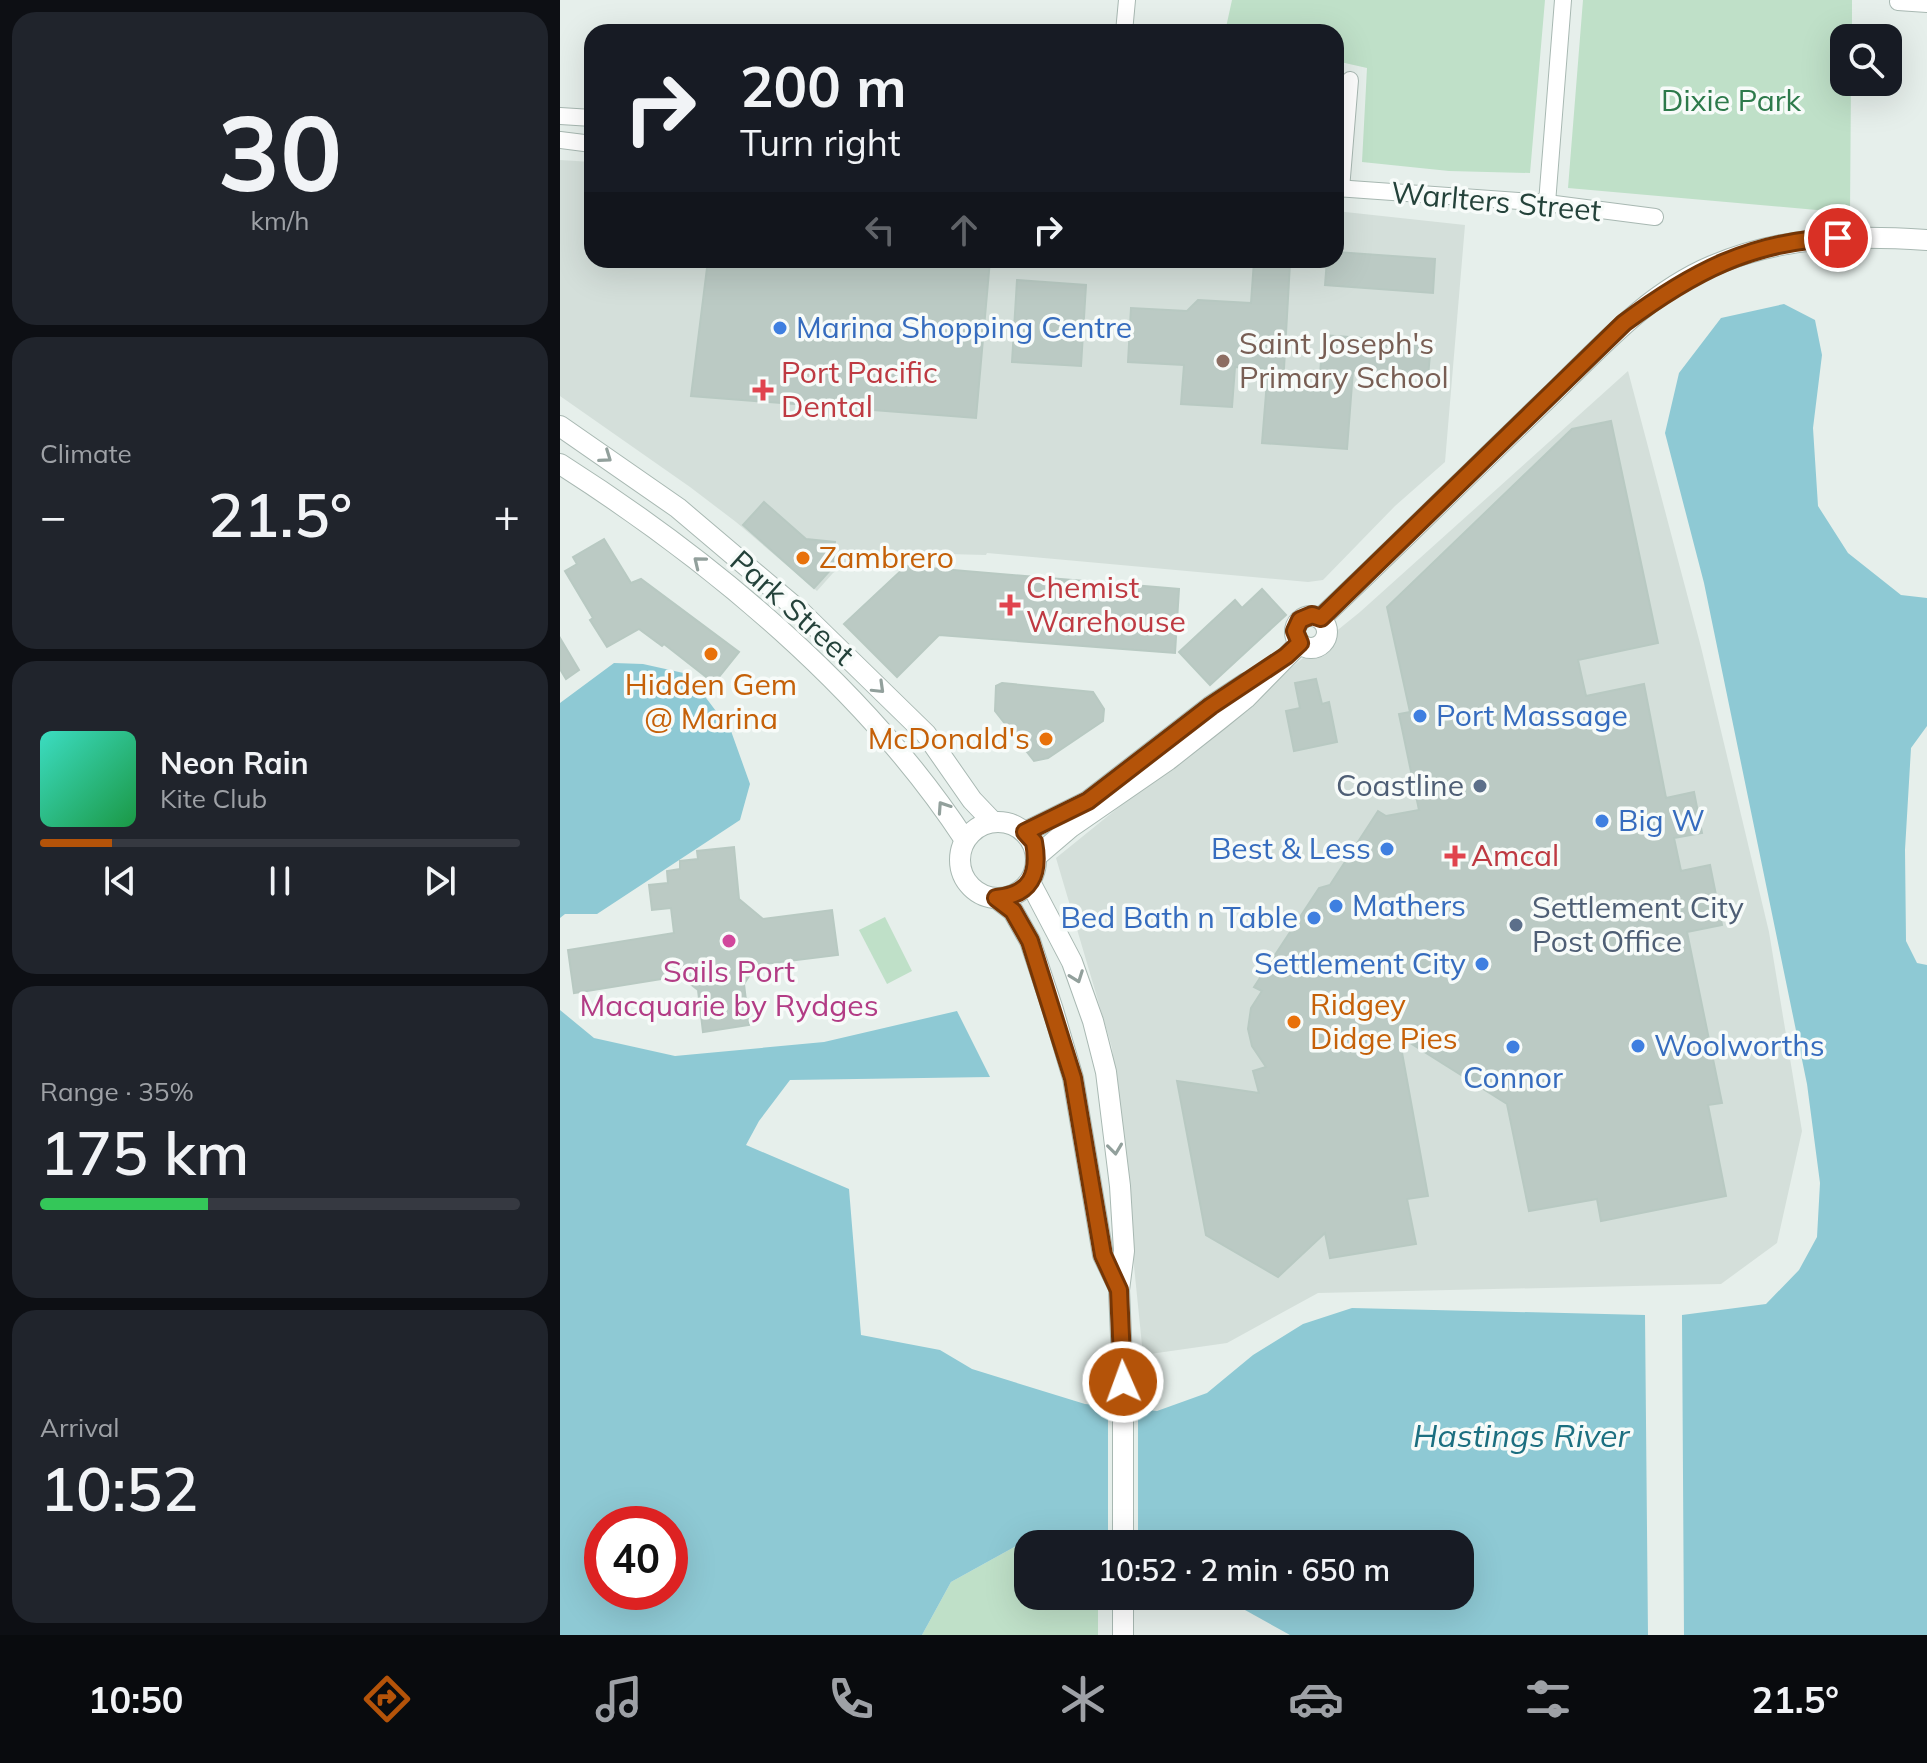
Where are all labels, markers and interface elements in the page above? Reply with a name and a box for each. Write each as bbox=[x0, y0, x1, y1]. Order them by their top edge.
map controls bbox=[1830, 24, 1902, 96]
button: search bbox=[1830, 24, 1902, 96]
text: 200 m bbox=[740, 51, 907, 121]
icon: right bbox=[608, 56, 712, 160]
park label: Dixie Park bbox=[1661, 81, 1802, 119]
text: 30 bbox=[218, 86, 342, 217]
text: Turn right bbox=[740, 120, 901, 165]
street label: Warlters Street bbox=[1389, 173, 1603, 229]
text: km/h bbox=[251, 204, 309, 237]
pin bbox=[1804, 204, 1872, 272]
icon: left bbox=[858, 208, 902, 252]
icon: ahead bbox=[942, 208, 986, 252]
icon: right bbox=[1026, 208, 1070, 252]
icon: arrive bbox=[1816, 216, 1860, 260]
place label: Marina Shopping Centre bbox=[796, 308, 1132, 346]
marker: Marina Shopping Centre bbox=[771, 319, 789, 337]
place label: Saint Joseph's Primary School bbox=[1239, 324, 1449, 396]
marker: Saint Joseph's Primary School bbox=[1214, 352, 1232, 370]
place label: Port Pacific Dental bbox=[781, 353, 938, 425]
marker: Port Pacific Dental bbox=[752, 379, 774, 401]
text: Climate bbox=[40, 437, 132, 470]
one-way arrow bbox=[598, 447, 612, 462]
text: 21.5° bbox=[208, 477, 352, 552]
text: − bbox=[40, 488, 66, 543]
text: + bbox=[494, 488, 520, 543]
place label: Zambrero bbox=[819, 538, 954, 576]
street label: Park Street bbox=[723, 542, 863, 673]
marker: Zambrero bbox=[794, 549, 812, 567]
one-way arrow bbox=[693, 557, 708, 571]
place label: Chemist Warehouse bbox=[1026, 568, 1186, 640]
marker: Chemist Warehouse bbox=[1001, 596, 1019, 614]
marker: Hidden Gem @ Marina bbox=[702, 645, 720, 663]
place label: Hidden Gem @ Marina bbox=[625, 665, 797, 737]
one-way arrow bbox=[870, 679, 884, 693]
place label: Port Massage bbox=[1436, 696, 1628, 734]
marker: Port Massage bbox=[1411, 707, 1429, 725]
place label: McDonald's bbox=[868, 719, 1030, 757]
marker: McDonald's bbox=[1037, 730, 1055, 748]
text: Neon Rain bbox=[160, 744, 309, 782]
place label: Coastline bbox=[1336, 766, 1464, 804]
marker: Coastline bbox=[1471, 777, 1489, 795]
text: Kite Club bbox=[160, 782, 267, 815]
place label: Big W bbox=[1618, 801, 1705, 839]
one-way arrow bbox=[938, 802, 953, 816]
marker: Big W bbox=[1593, 812, 1611, 830]
place label: Best & Less bbox=[1211, 829, 1371, 867]
place label: Amcal bbox=[1471, 836, 1559, 874]
marker: Best & Less bbox=[1378, 840, 1396, 858]
marker: Amcal bbox=[1446, 847, 1464, 865]
icon: previous bbox=[98, 859, 142, 903]
icon: pause bbox=[258, 859, 302, 903]
icon: next bbox=[418, 859, 462, 903]
place label: Mathers bbox=[1352, 886, 1466, 924]
place label: Settlement City Post Office bbox=[1532, 888, 1744, 960]
marker: Mathers bbox=[1327, 897, 1345, 915]
place label: Bed Bath n Table bbox=[1060, 898, 1298, 936]
marker: Bed Bath n Table bbox=[1305, 909, 1323, 927]
marker: Settlement City Post Office bbox=[1507, 916, 1525, 934]
marker: Sails Port Macquarie by Rydges bbox=[720, 932, 738, 950]
place label: Settlement City bbox=[1254, 944, 1466, 982]
place label: Sails Port Macquarie by Rydges bbox=[579, 952, 879, 1024]
marker: Settlement City bbox=[1473, 955, 1491, 973]
one-way arrow bbox=[1068, 969, 1084, 983]
place label: Ridgey Didge Pies bbox=[1310, 985, 1458, 1057]
marker: Ridgey Didge Pies bbox=[1285, 1013, 1303, 1031]
place label: Woolworths bbox=[1654, 1026, 1825, 1064]
marker: Woolworths bbox=[1629, 1037, 1647, 1055]
marker: Connor bbox=[1504, 1038, 1522, 1056]
place label: Connor bbox=[1463, 1058, 1563, 1096]
text: Range · 35% bbox=[40, 1075, 194, 1108]
text: 175 km bbox=[40, 1115, 249, 1190]
one-way arrow bbox=[1106, 1142, 1123, 1156]
position arrow bbox=[1081, 1340, 1165, 1424]
text: Arrival bbox=[40, 1411, 120, 1444]
water label: Hastings River bbox=[1413, 1415, 1630, 1455]
text: 10:52 bbox=[40, 1451, 198, 1526]
speed limit sign: 40 bbox=[584, 1506, 688, 1610]
text: 10:52 · 2 min · 650 m bbox=[1098, 1551, 1390, 1589]
icon: directions bbox=[359, 1671, 415, 1727]
icon: music bbox=[591, 1671, 647, 1727]
icon: phone bbox=[823, 1671, 879, 1727]
icon: climate bbox=[1055, 1671, 1111, 1727]
icon: car bbox=[1288, 1671, 1344, 1727]
icon: filters bbox=[1520, 1671, 1576, 1727]
text: 10:50 bbox=[88, 1677, 183, 1722]
text: 21.5° bbox=[1752, 1677, 1839, 1722]

